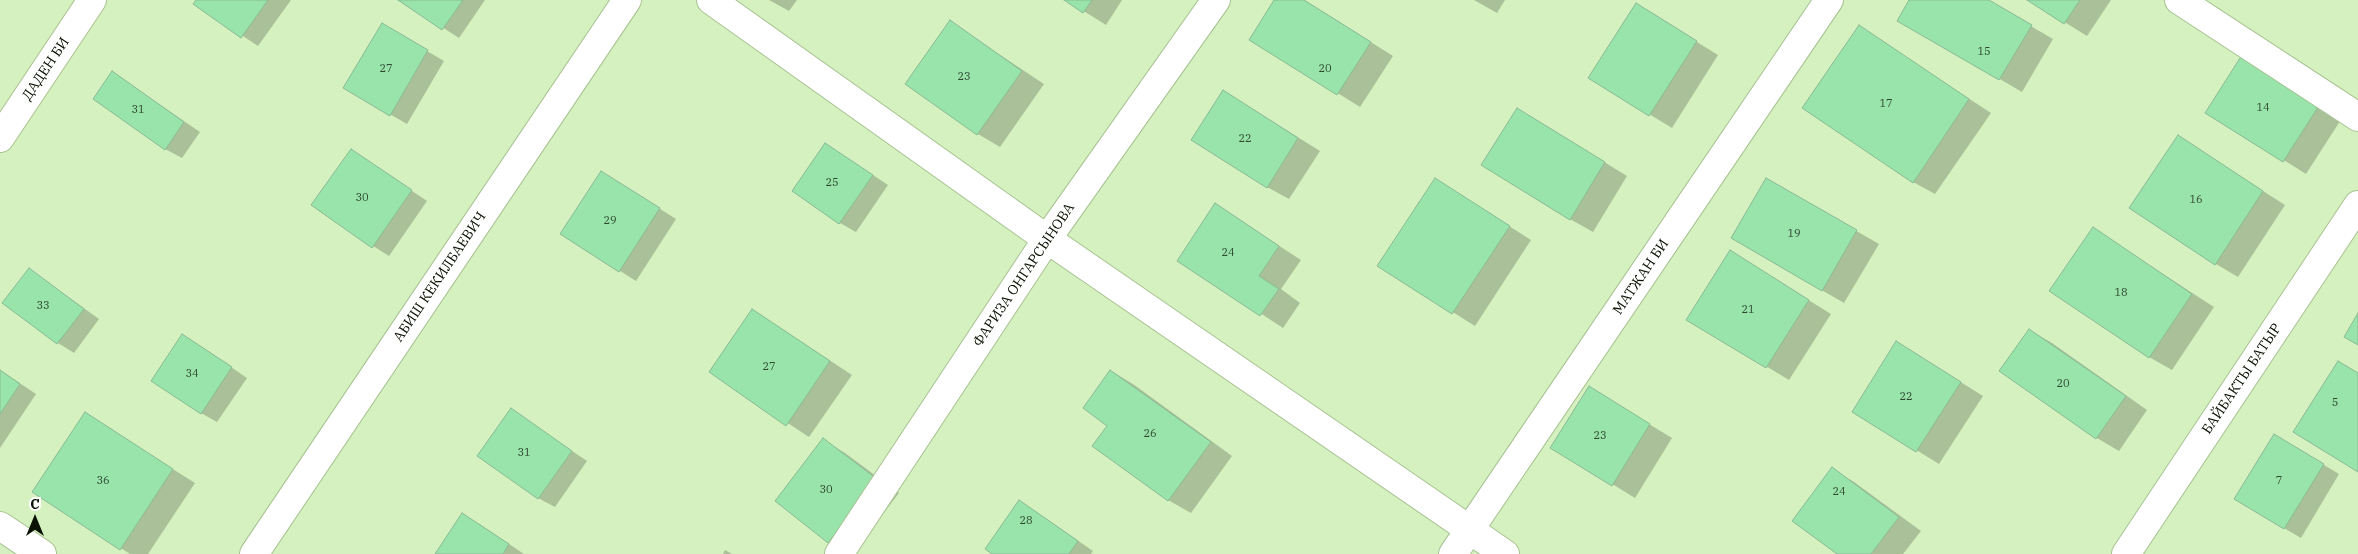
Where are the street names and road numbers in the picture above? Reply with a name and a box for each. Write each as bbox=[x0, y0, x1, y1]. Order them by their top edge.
street label: ДАДЕН БИ bbox=[19, 34, 73, 104]
street label: ФАРИЗА ОНГАРСЫНОВА bbox=[970, 200, 1078, 350]
street label: АБИШ КЕКИЛБАЕВИЧ bbox=[390, 209, 490, 345]
street label: МАТЖАН БИ bbox=[1610, 236, 1672, 318]
street label: БАЙБАКТЫ БАТЫР bbox=[2199, 320, 2285, 438]

